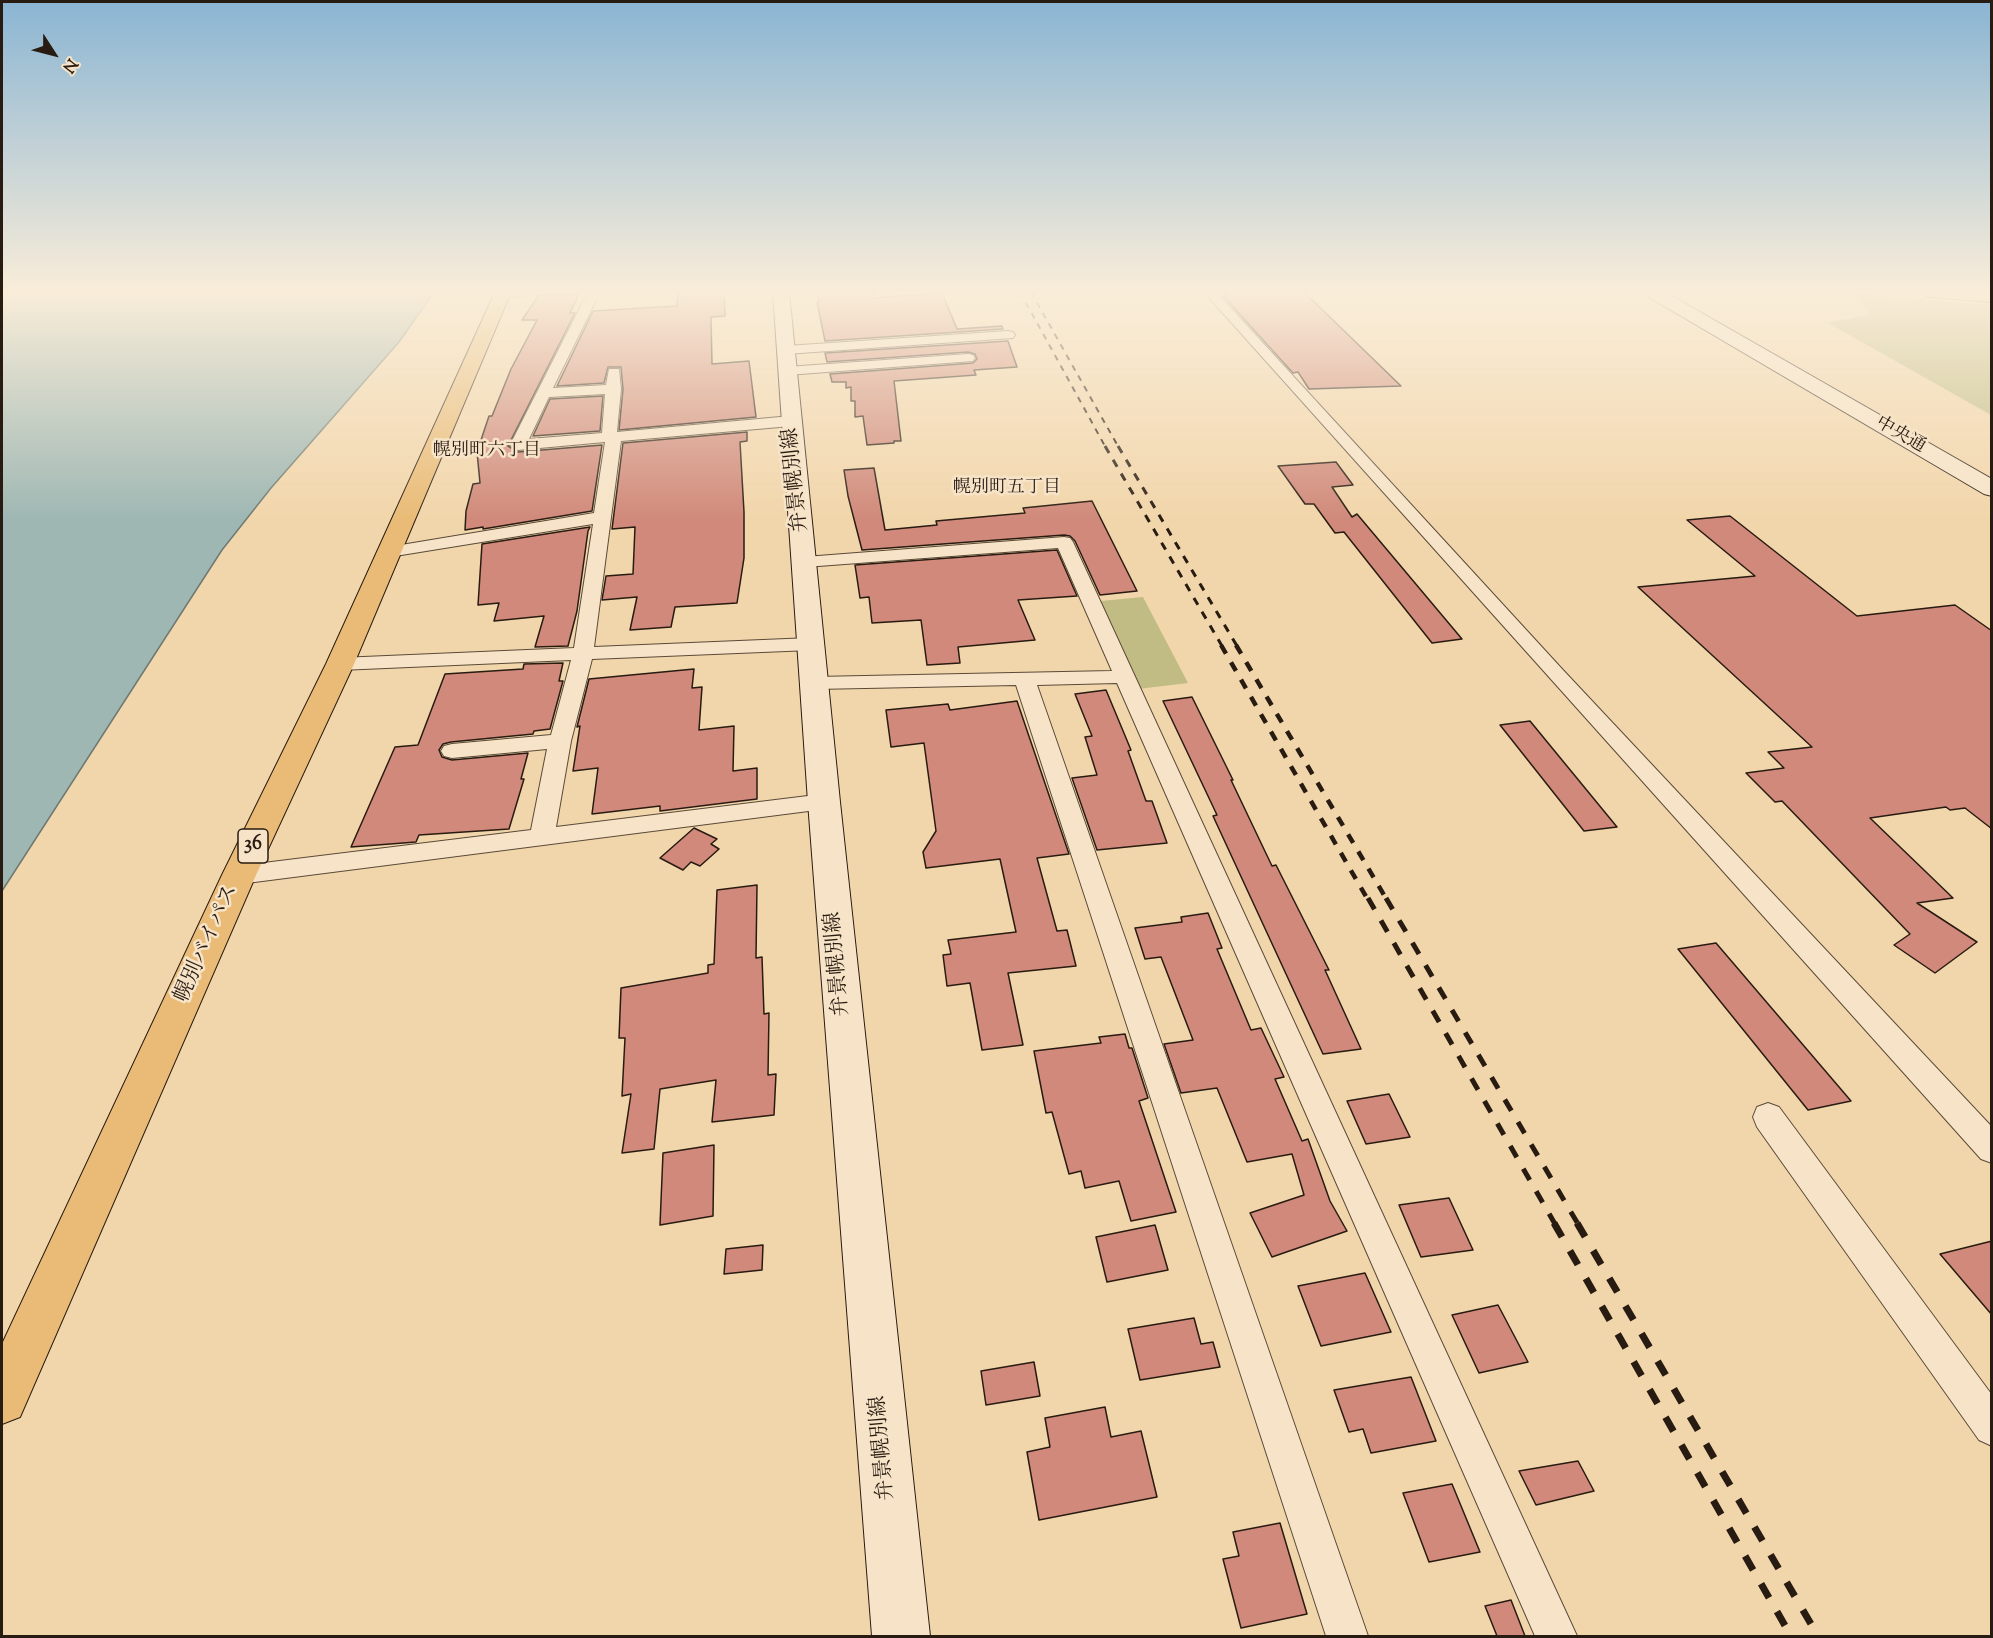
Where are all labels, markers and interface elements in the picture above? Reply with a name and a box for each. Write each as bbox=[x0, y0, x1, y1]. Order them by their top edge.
north arrow bbox=[24, 24, 84, 84]
text: N bbox=[56, 53, 82, 77]
street label: 中央通 bbox=[1871, 413, 1929, 459]
street label: 弁景幌別線 bbox=[779, 426, 815, 534]
district label: 幌別町六丁目 bbox=[433, 441, 541, 463]
district label: 幌別町五丁目 bbox=[953, 478, 1061, 500]
road number: 36 bbox=[238, 829, 268, 863]
street label: 幌別バイパス bbox=[171, 881, 245, 1007]
street label: 弁景幌別線 bbox=[822, 911, 856, 1017]
street label: 弁景幌別線 bbox=[867, 1395, 901, 1501]

